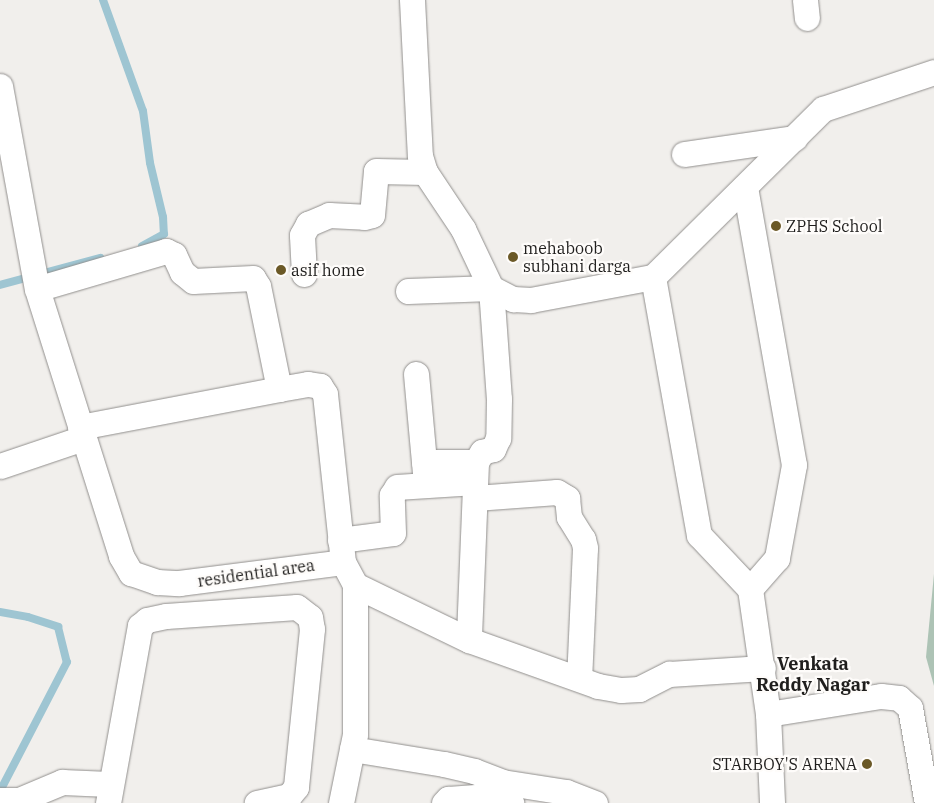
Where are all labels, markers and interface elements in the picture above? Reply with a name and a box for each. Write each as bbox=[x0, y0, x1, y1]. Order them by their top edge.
place label: ZPHS School bbox=[786, 216, 883, 236]
marker: ZPHS School bbox=[770, 220, 782, 232]
place label: mehaboob subhani darga bbox=[523, 238, 631, 276]
marker: mehaboob subhani darga bbox=[507, 251, 519, 263]
place label: asif home bbox=[291, 260, 365, 280]
marker: asif home bbox=[275, 264, 287, 276]
street label: residential area bbox=[196, 555, 316, 591]
district label: Venkata Reddy Nagar bbox=[756, 654, 870, 696]
place label: STARBOY'S ARENA bbox=[712, 754, 857, 774]
marker: STARBOY'S ARENA bbox=[861, 758, 873, 770]

